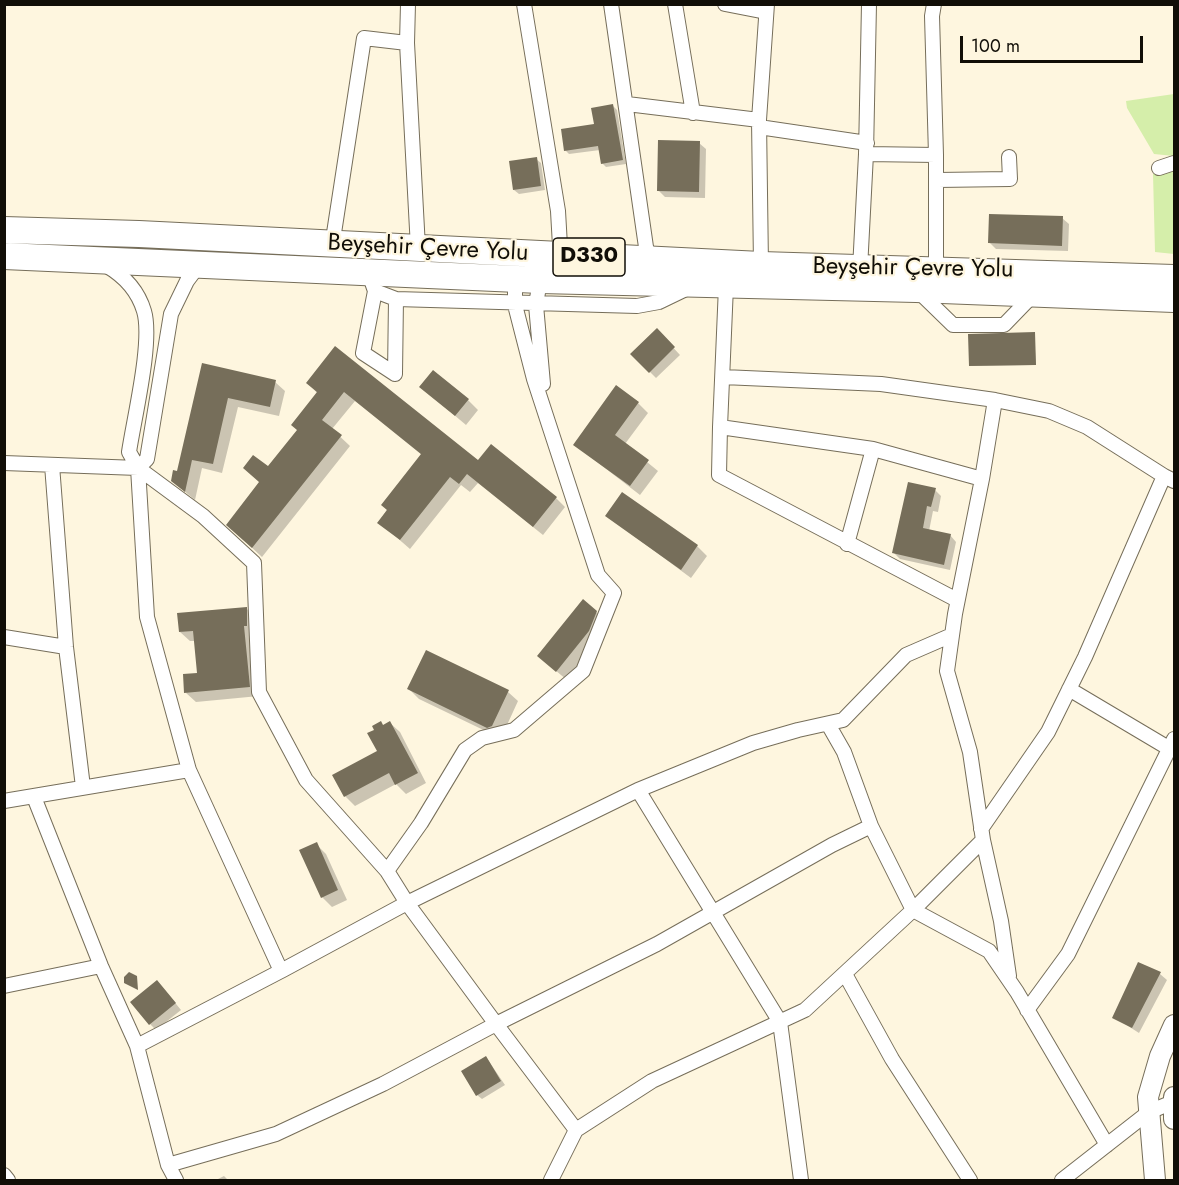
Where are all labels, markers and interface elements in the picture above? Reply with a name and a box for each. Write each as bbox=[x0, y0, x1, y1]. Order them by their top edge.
scale bar bbox=[963, 24, 1146, 62]
text: 100 m bbox=[971, 33, 1020, 59]
street label: Beyşehir Çevre Yolu bbox=[327, 229, 529, 269]
road number: D330 bbox=[553, 238, 625, 276]
street label: Beyşehir Çevre Yolu bbox=[812, 253, 1014, 285]

